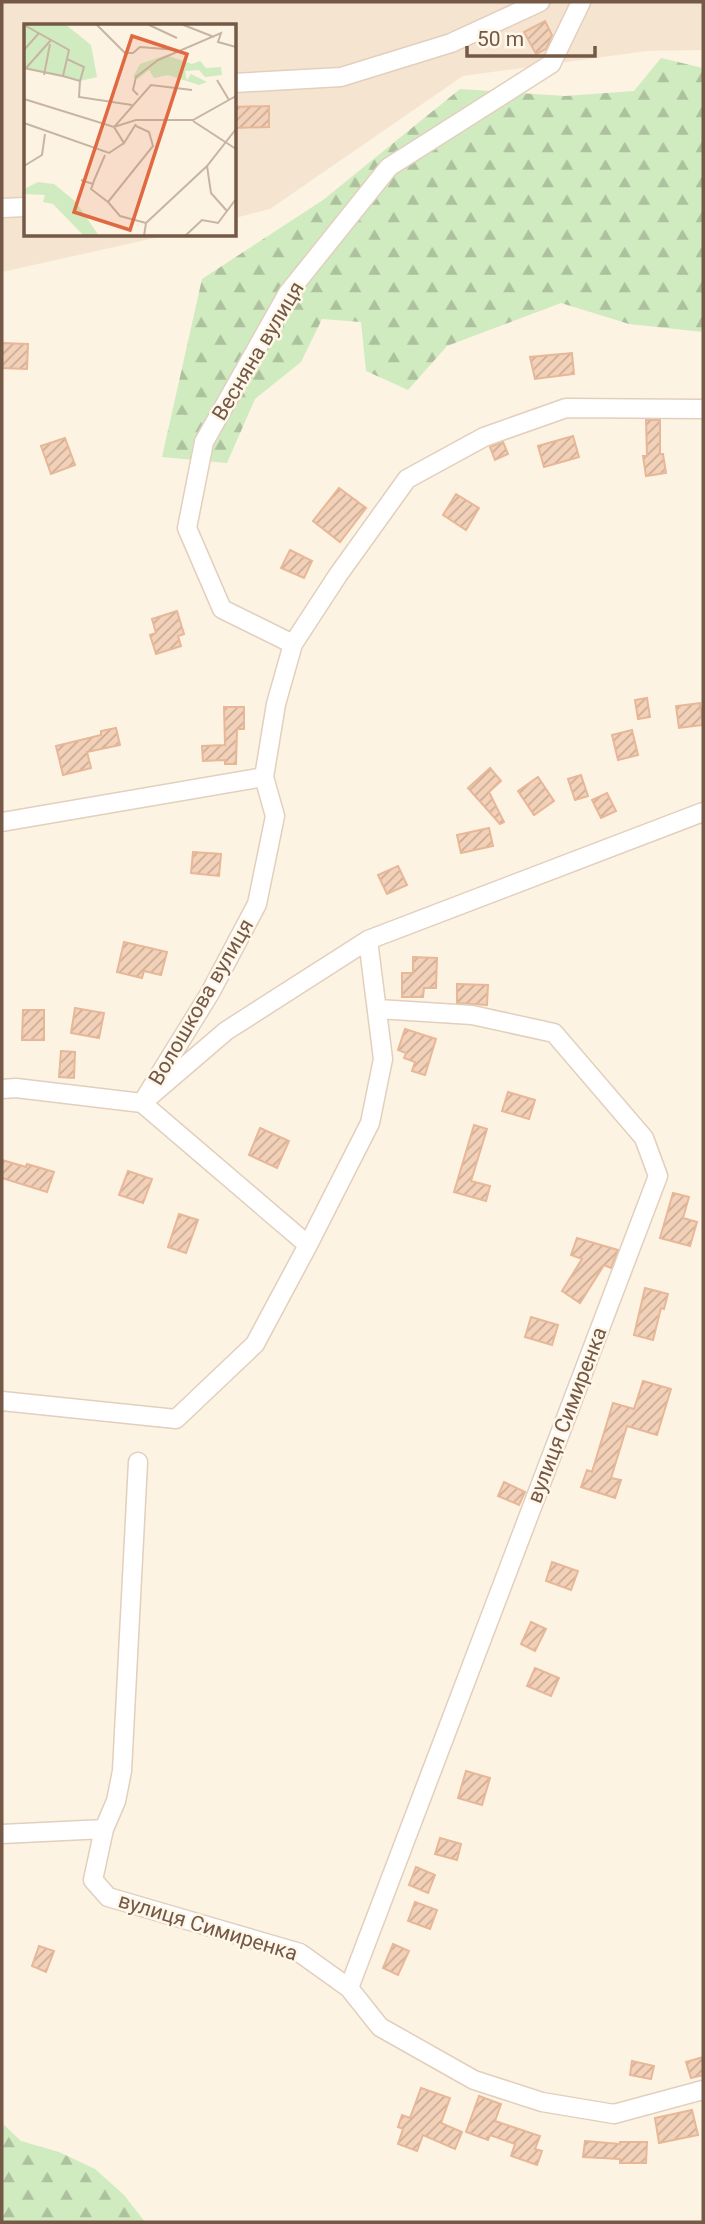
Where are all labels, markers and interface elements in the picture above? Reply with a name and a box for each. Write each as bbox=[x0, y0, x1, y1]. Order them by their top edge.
scale bar bbox=[467, 14, 595, 58]
inset map bbox=[24, 24, 236, 236]
text: 50 m bbox=[477, 27, 524, 51]
street label: Весняна вулиця bbox=[207, 277, 309, 425]
street label: Волошкова вулиця bbox=[144, 915, 258, 1089]
street label: вулиця Симиренка bbox=[522, 1324, 612, 1506]
street label: вулиця Симиренка bbox=[115, 1888, 301, 1966]

